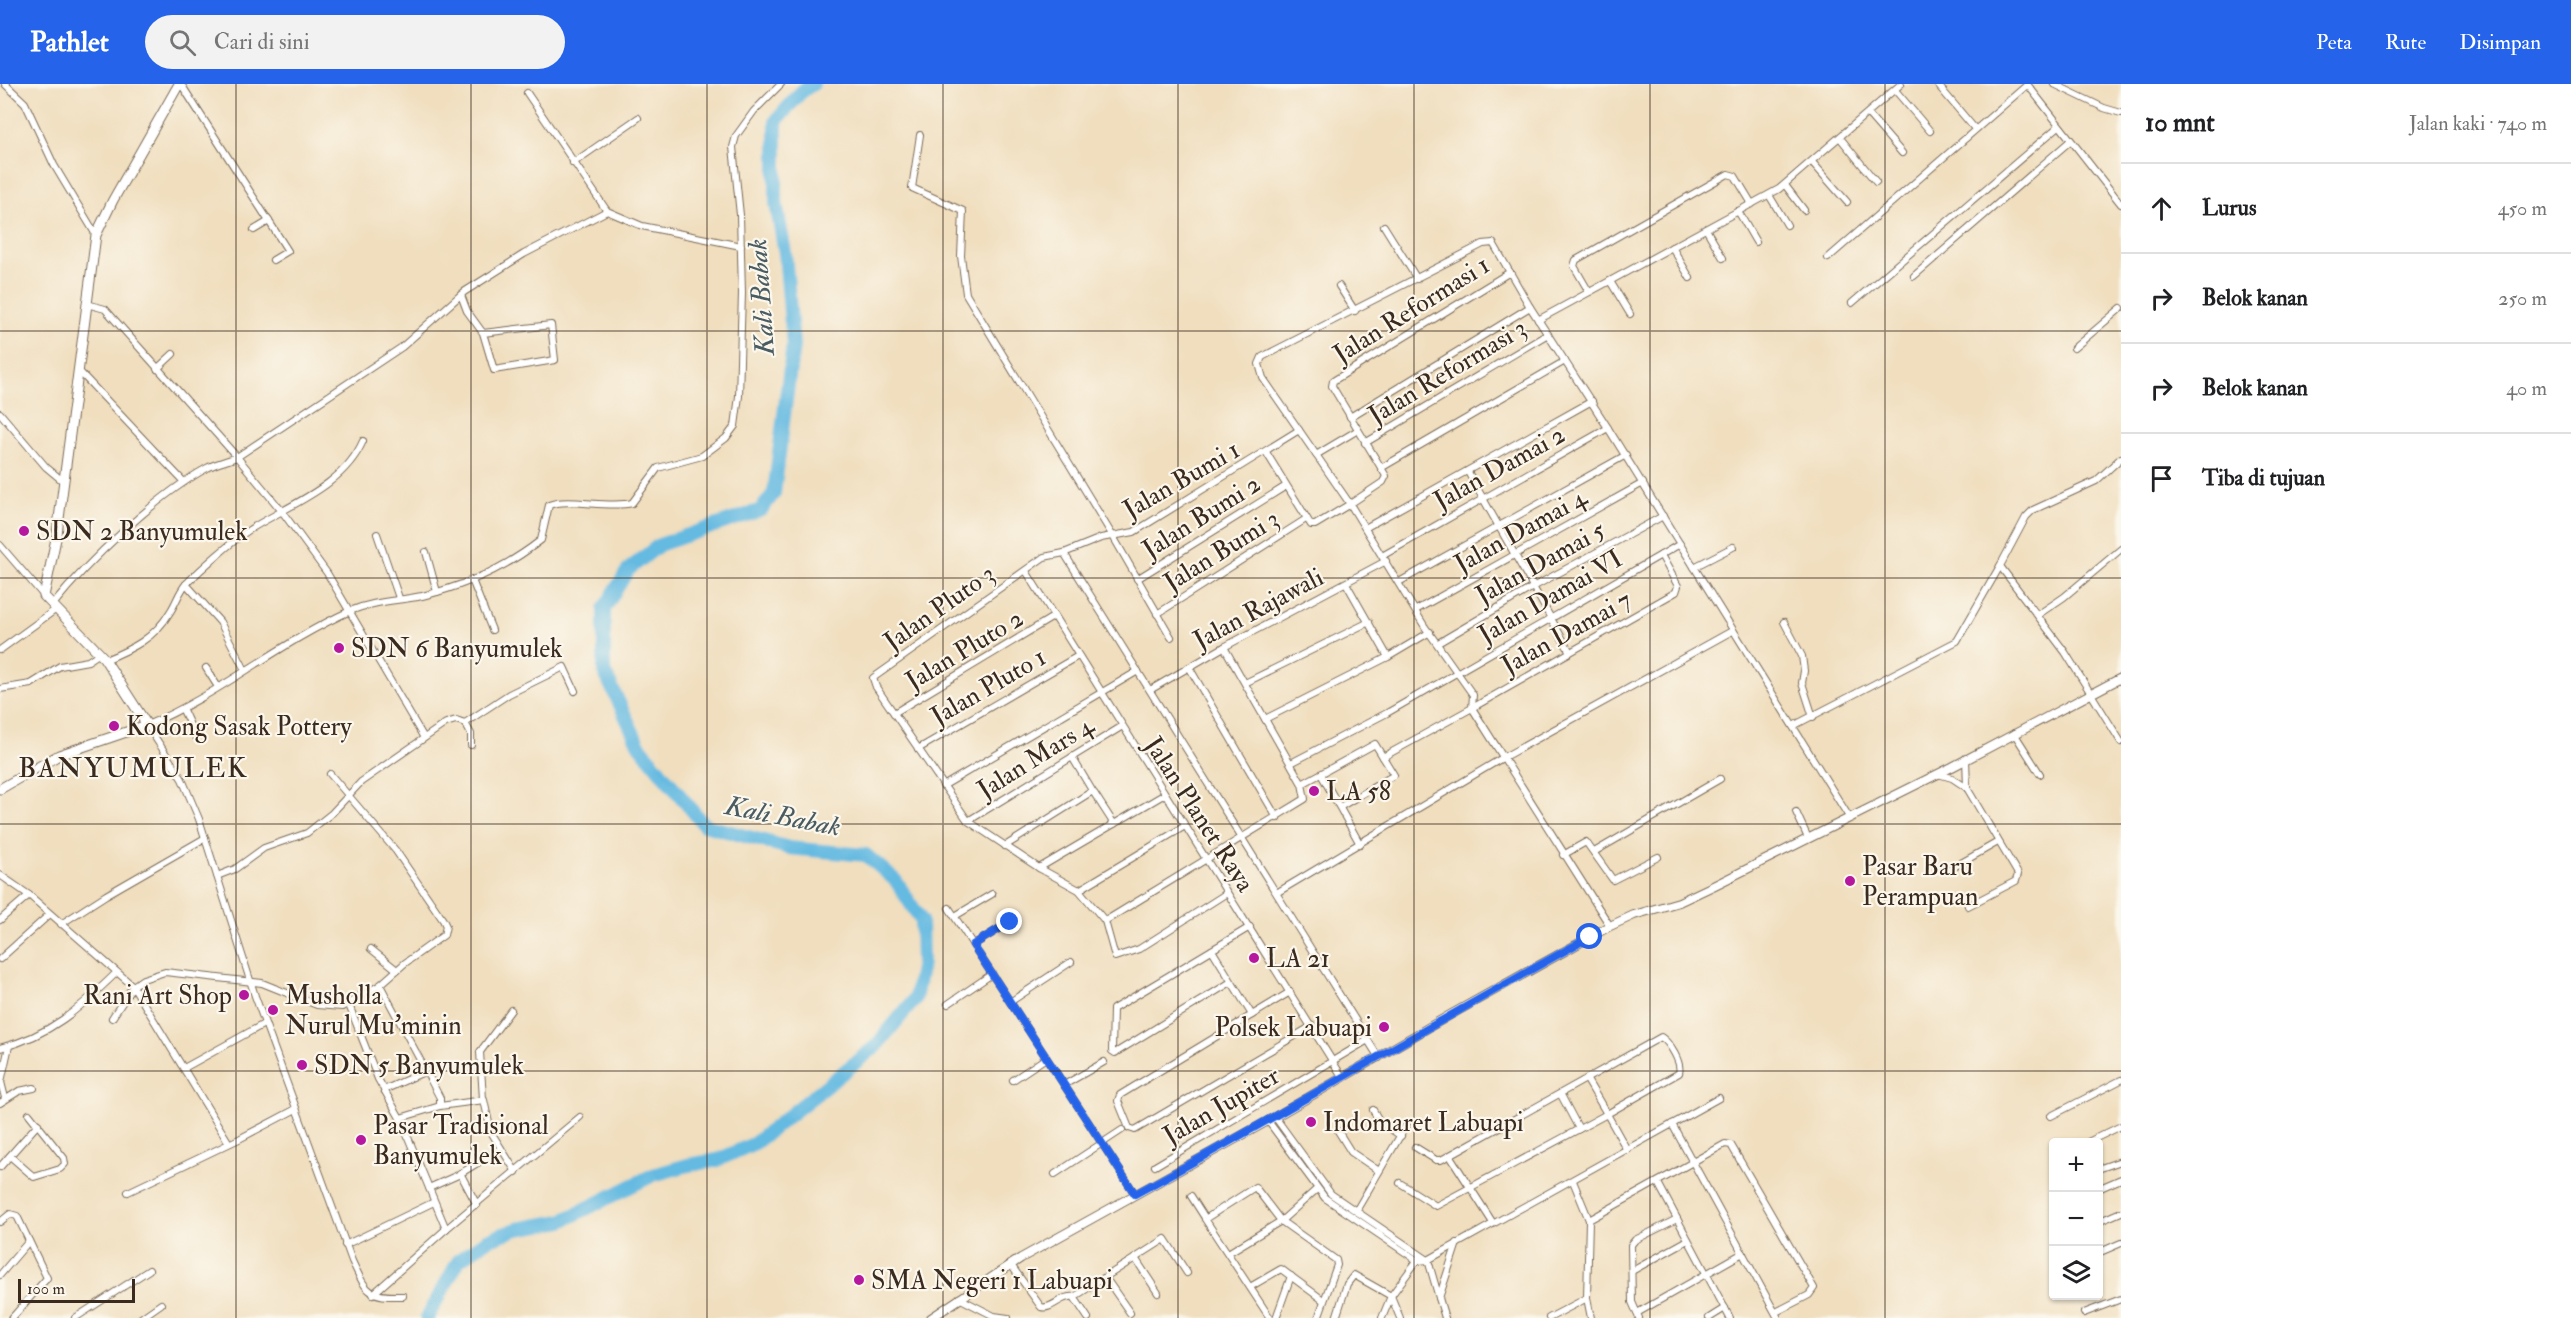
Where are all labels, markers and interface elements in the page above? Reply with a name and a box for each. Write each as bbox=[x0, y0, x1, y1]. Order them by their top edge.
search box bbox=[145, 15, 565, 69]
text: Pathlet bbox=[30, 25, 109, 60]
icon: search bbox=[166, 26, 199, 59]
text: Cari di sini bbox=[214, 28, 310, 56]
text: Peta bbox=[2316, 29, 2352, 56]
text: Rute bbox=[2385, 29, 2426, 56]
text: Disimpan bbox=[2459, 29, 2541, 56]
text: 10 mnt bbox=[2145, 107, 2215, 139]
text: Jalan kaki · 740 m bbox=[2409, 111, 2547, 136]
icon: ahead bbox=[2145, 192, 2178, 225]
text: Lurus bbox=[2202, 194, 2256, 222]
text: 450 m bbox=[2498, 196, 2547, 221]
water label: Kali Babak bbox=[741, 238, 782, 358]
street label: Jalan Reformasi 1 bbox=[1327, 249, 1496, 371]
icon: right bbox=[2145, 282, 2178, 315]
text: Belok kanan bbox=[2202, 284, 2308, 312]
text: 250 m bbox=[2498, 286, 2547, 311]
street label: Jalan Reformasi 3 bbox=[1362, 312, 1532, 432]
icon: right bbox=[2145, 372, 2178, 405]
text: Belok kanan bbox=[2202, 374, 2308, 402]
text: 40 m bbox=[2506, 376, 2547, 401]
street label: Jalan Damai 2 bbox=[1427, 419, 1571, 518]
street label: Jalan Bumi 1 bbox=[1117, 434, 1245, 527]
icon: arrive bbox=[2145, 462, 2178, 495]
text: Tiba di tujuan bbox=[2202, 464, 2325, 492]
street label: Jalan Bumi 2 bbox=[1136, 468, 1266, 566]
street label: Jalan Damai 4 bbox=[1448, 481, 1593, 581]
street label: Jalan Bumi 3 bbox=[1157, 503, 1285, 599]
street label: Jalan Damai 5 bbox=[1469, 514, 1611, 612]
place label: SDN 2 Banyumulek bbox=[36, 516, 248, 548]
marker: SDN 2 Banyumulek bbox=[17, 524, 31, 538]
street label: Jalan Damai VI bbox=[1472, 543, 1628, 651]
street label: Jalan Pluto 3 bbox=[877, 558, 1001, 658]
street label: Jalan Rajawali bbox=[1187, 561, 1329, 657]
street label: Jalan Damai 7 bbox=[1495, 584, 1637, 682]
street label: Jalan Pluto 2 bbox=[899, 602, 1029, 698]
place label: SDN 6 Banyumulek bbox=[351, 633, 563, 665]
marker: SDN 6 Banyumulek bbox=[332, 641, 346, 655]
street label: Jalan Pluto 1 bbox=[924, 641, 1052, 733]
street label: Jalan Mars 4 bbox=[971, 709, 1100, 807]
place label: Kodong Sasak Pottery bbox=[126, 711, 352, 743]
marker: Kodong Sasak Pottery bbox=[107, 719, 121, 733]
street label: Jalan Planet Raya bbox=[1137, 730, 1261, 898]
district label: BANYUMULEK bbox=[18, 751, 248, 786]
place label: LA 58 bbox=[1326, 776, 1391, 808]
marker: LA 58 bbox=[1307, 784, 1321, 798]
water label: Kali Babak bbox=[720, 789, 843, 844]
place label: Pasar Baru Perampuan bbox=[1862, 851, 1978, 914]
marker: Pasar Baru Perampuan bbox=[1843, 874, 1857, 888]
route end bbox=[996, 908, 1022, 934]
route start bbox=[1576, 923, 1602, 949]
place label: LA 21 bbox=[1266, 943, 1330, 975]
marker: LA 21 bbox=[1247, 951, 1261, 965]
place label: Rani Art Shop bbox=[83, 980, 232, 1013]
place label: Musholla Nurul Mu'minin bbox=[285, 980, 462, 1042]
marker: Rani Art Shop bbox=[237, 988, 251, 1002]
marker: Musholla Nurul Mu'minin bbox=[266, 1003, 280, 1017]
place label: Polsek Labuapi bbox=[1214, 1012, 1372, 1045]
marker: Polsek Labuapi bbox=[1377, 1020, 1391, 1034]
place label: SDN 5 Banyumulek bbox=[314, 1050, 524, 1082]
marker: SDN 5 Banyumulek bbox=[295, 1058, 309, 1072]
street label: Jalan Jupiter bbox=[1157, 1060, 1286, 1153]
place label: Indomaret Labuapi bbox=[1323, 1107, 1524, 1140]
place label: Pasar Tradisional Banyumulek bbox=[373, 1110, 549, 1172]
marker: Indomaret Labuapi bbox=[1304, 1115, 1318, 1129]
marker: Pasar Tradisional Banyumulek bbox=[354, 1133, 368, 1147]
map controls bbox=[2049, 1138, 2103, 1300]
button: + bbox=[2049, 1138, 2103, 1192]
button: − bbox=[2049, 1192, 2103, 1246]
button: layers bbox=[2049, 1246, 2103, 1300]
place label: SMA Negeri 1 Labuapi bbox=[871, 1265, 1113, 1298]
marker: SMA Negeri 1 Labuapi bbox=[852, 1273, 866, 1287]
scale bar bbox=[18, 1276, 135, 1304]
text: 100 m bbox=[27, 1279, 65, 1299]

